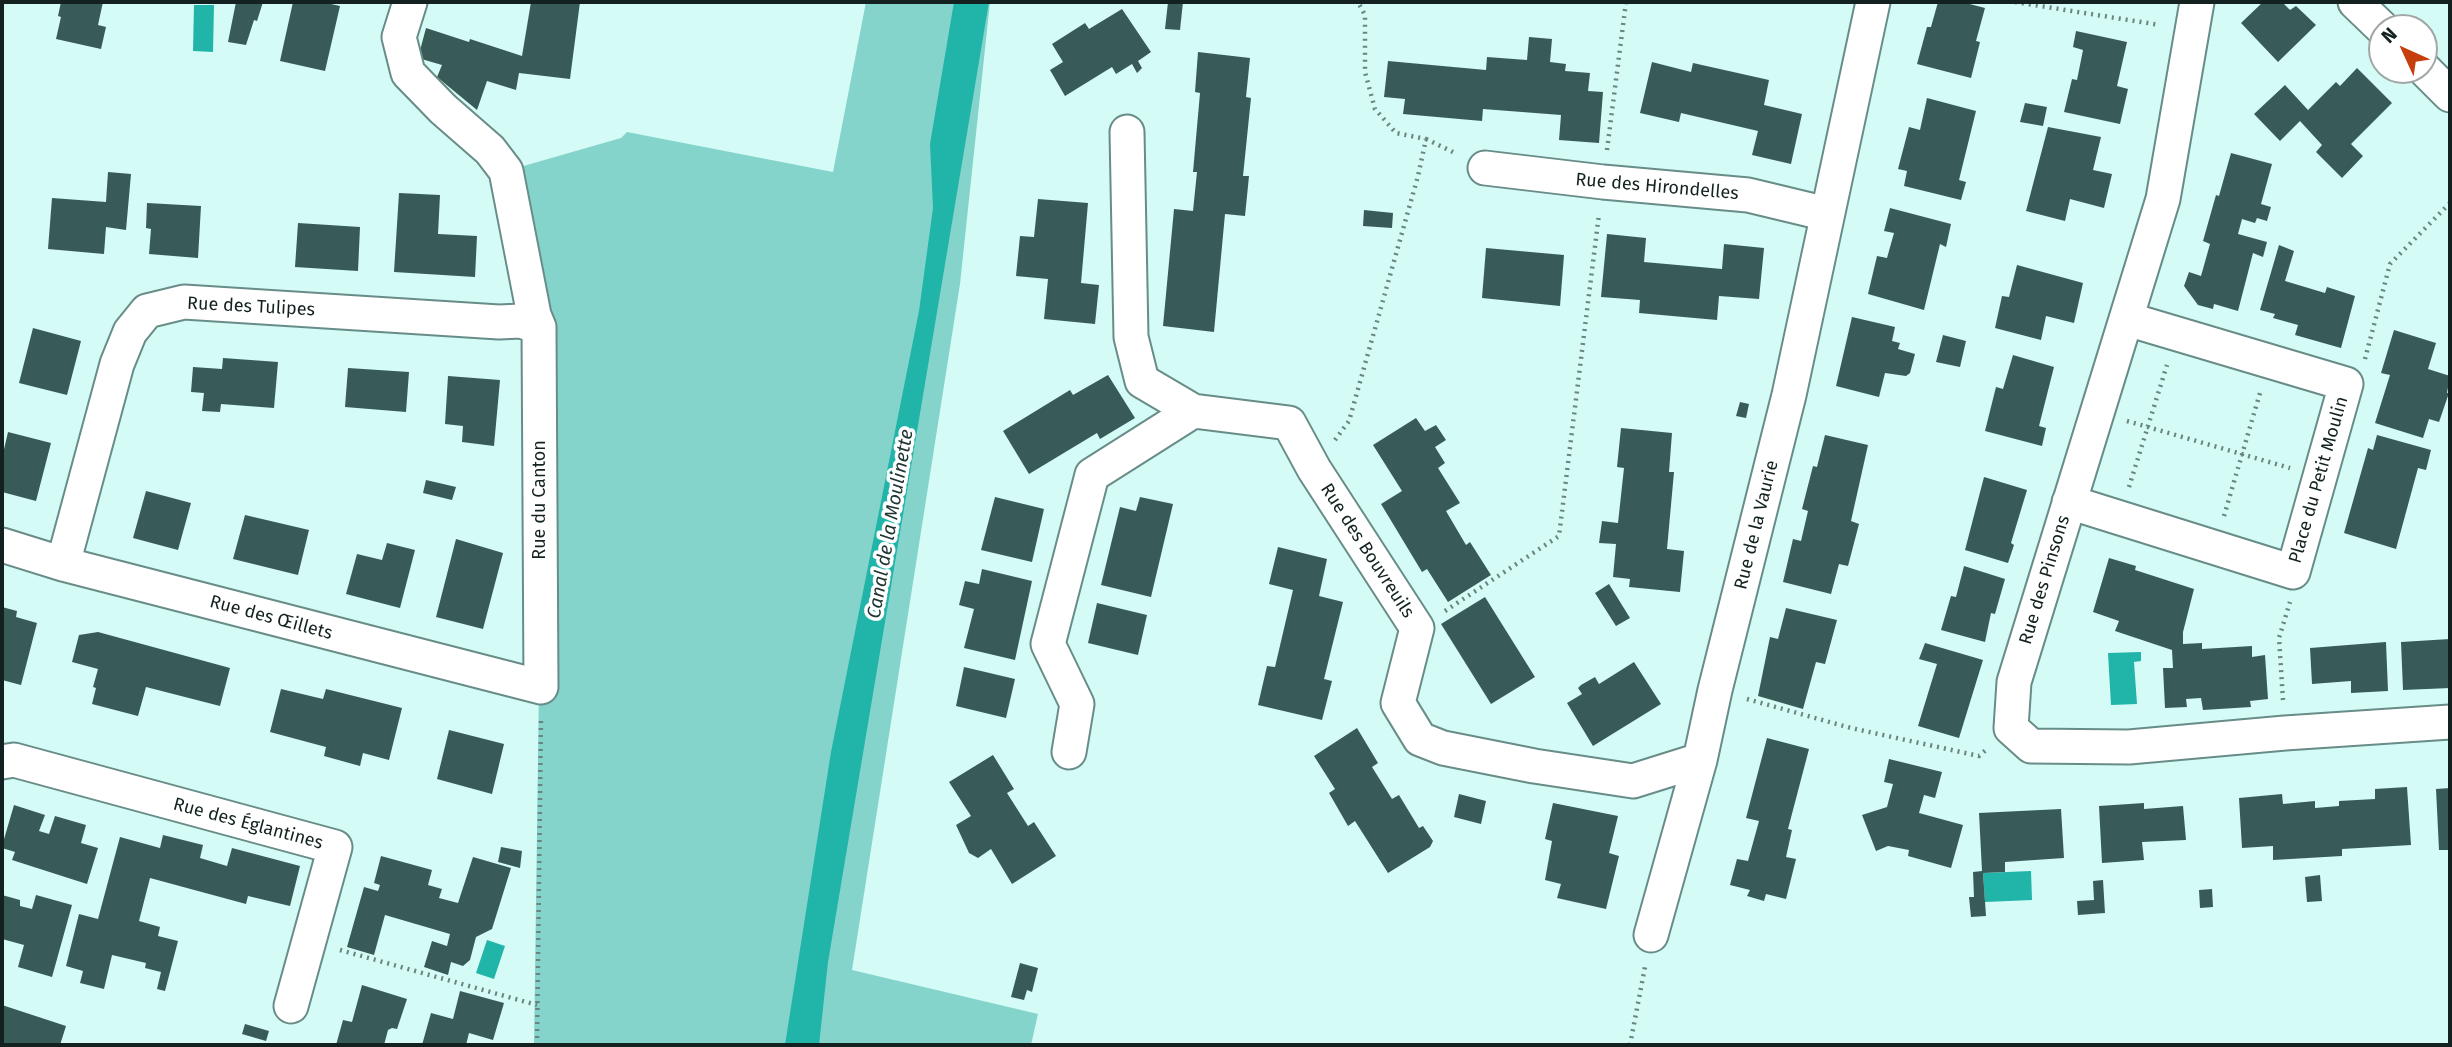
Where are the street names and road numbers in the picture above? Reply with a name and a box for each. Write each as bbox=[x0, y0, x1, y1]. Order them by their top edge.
street label: Rue des Hirondelles bbox=[1575, 169, 1739, 205]
street label: Rue des Tulipes bbox=[187, 293, 315, 321]
street label: Place du Petit Moulin bbox=[2285, 394, 2353, 566]
street label: Rue du Canton bbox=[529, 440, 551, 560]
street label: Rue de la Vaurie bbox=[1731, 458, 1783, 592]
street label: Rue des Bouvreuils bbox=[1315, 480, 1419, 622]
street label: Rue des Pinsons bbox=[2015, 513, 2075, 647]
street label: Rue des Œillets bbox=[207, 591, 335, 645]
street label: Rue des Églantines bbox=[171, 794, 325, 854]

